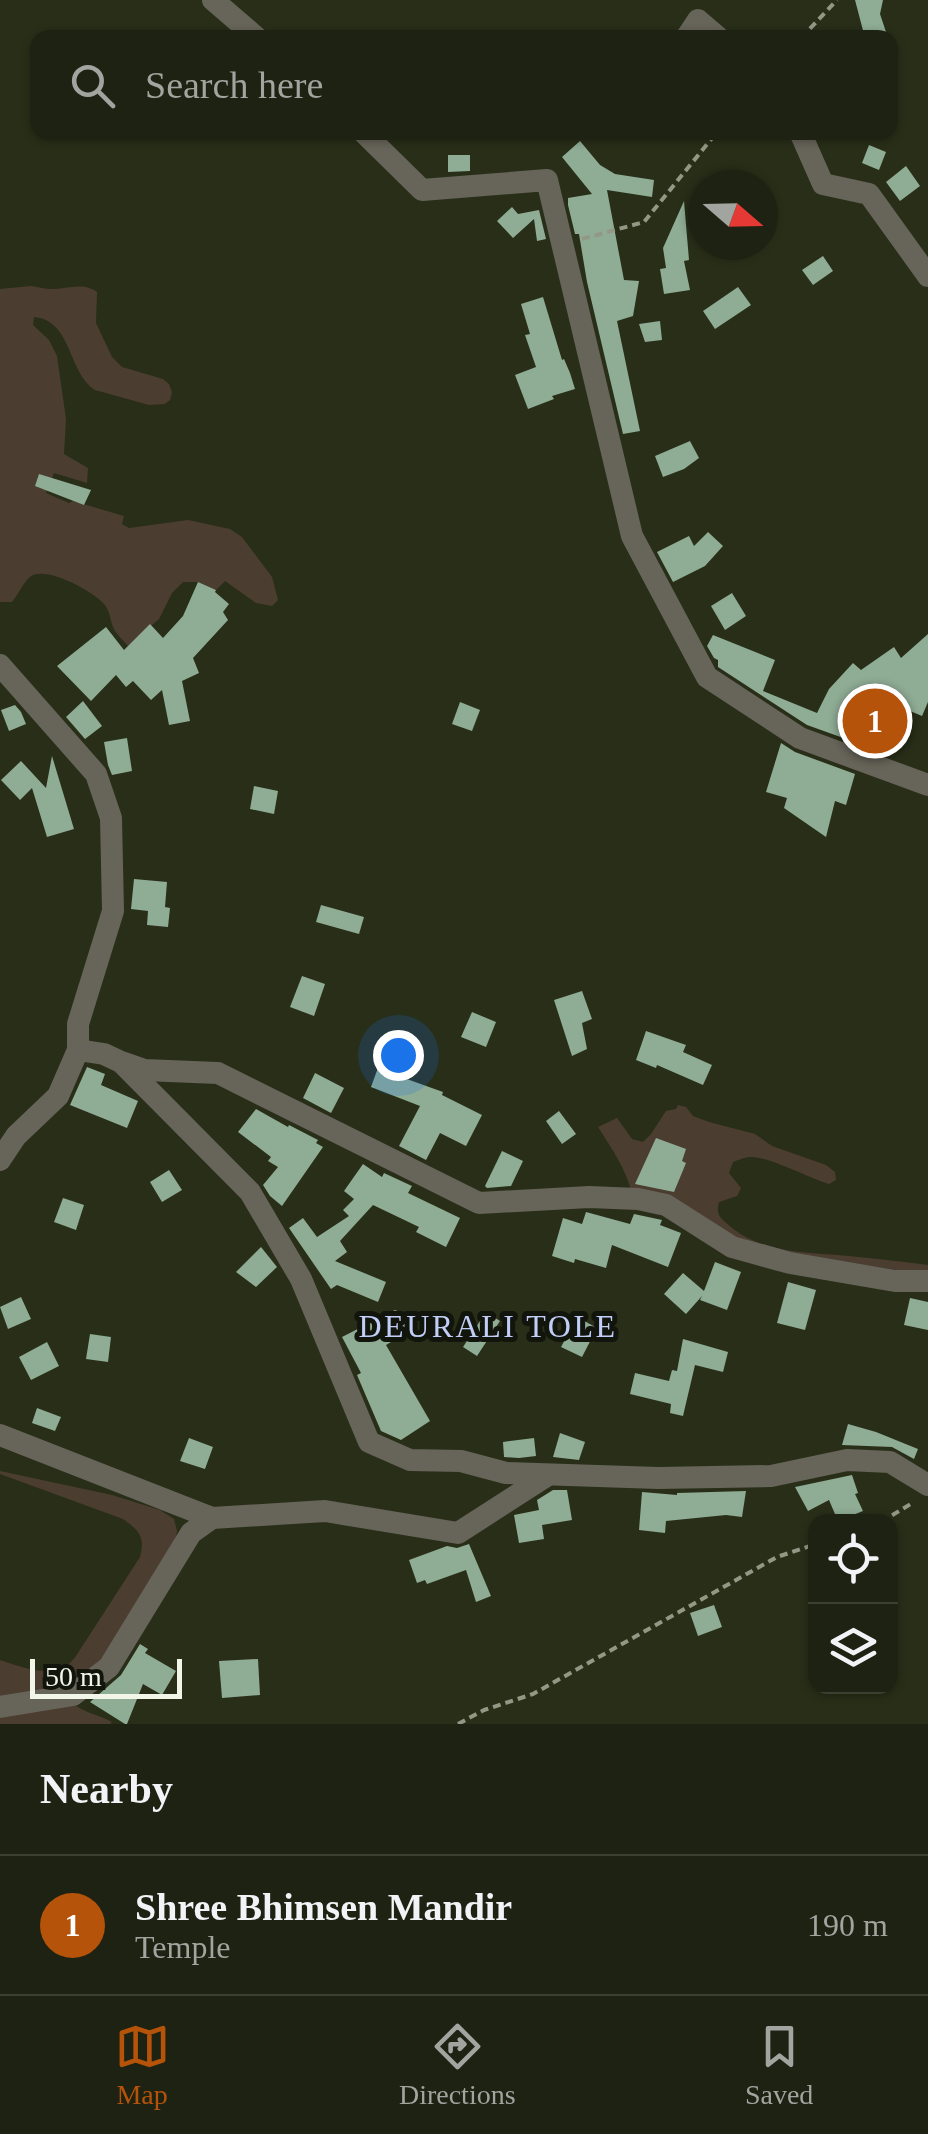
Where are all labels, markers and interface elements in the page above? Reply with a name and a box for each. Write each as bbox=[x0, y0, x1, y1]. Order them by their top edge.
search box bbox=[30, 30, 898, 140]
icon: search bbox=[65, 58, 120, 113]
text: Search here bbox=[145, 64, 323, 106]
north arrow bbox=[688, 170, 778, 260]
pin: 1 bbox=[842, 684, 908, 758]
your location bbox=[373, 1030, 424, 1081]
district label: DEURALI TOLE bbox=[358, 1308, 618, 1344]
map controls bbox=[808, 1514, 898, 1694]
button: locate bbox=[808, 1514, 898, 1604]
button: layers bbox=[808, 1604, 898, 1694]
scale bar bbox=[30, 1654, 182, 1698]
text: 50 m bbox=[45, 1661, 102, 1692]
text: Nearby bbox=[40, 1766, 173, 1812]
text: Shree Bhimsen Mandir bbox=[135, 1886, 512, 1928]
text: 1 bbox=[65, 1907, 81, 1943]
text: 190 m bbox=[807, 1907, 888, 1943]
text: Temple bbox=[135, 1929, 231, 1965]
tab: Map bbox=[115, 2019, 170, 2111]
tab: Directions bbox=[399, 2019, 516, 2111]
tab: Saved bbox=[745, 2019, 813, 2111]

